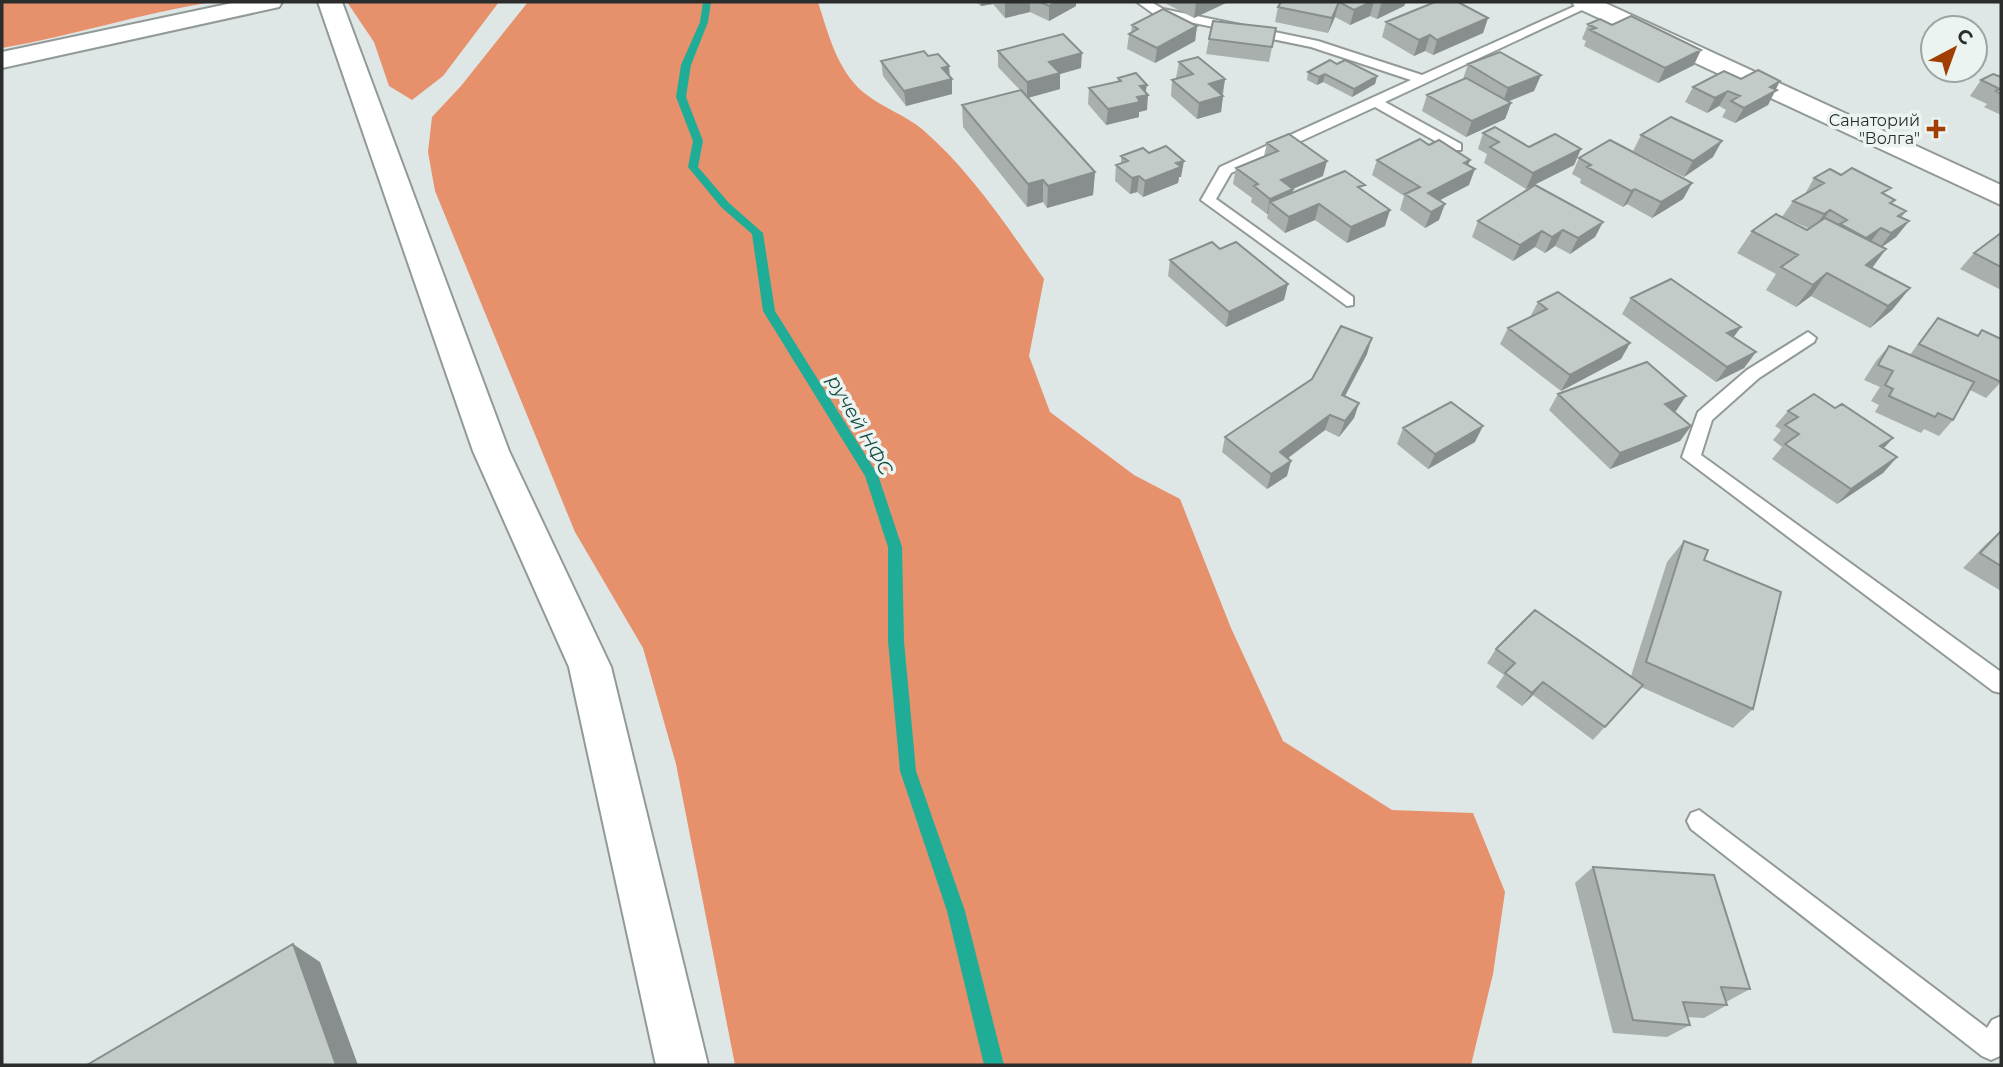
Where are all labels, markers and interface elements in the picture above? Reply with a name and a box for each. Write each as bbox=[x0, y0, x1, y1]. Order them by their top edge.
north arrow bbox=[1919, 14, 1989, 84]
text: С bbox=[1952, 23, 1978, 50]
place label: Санаторий "Волга" bbox=[1829, 111, 1920, 148]
marker: Санаторий "Волга" bbox=[1926, 119, 1946, 139]
water label: ручей НФС bbox=[822, 371, 898, 480]

